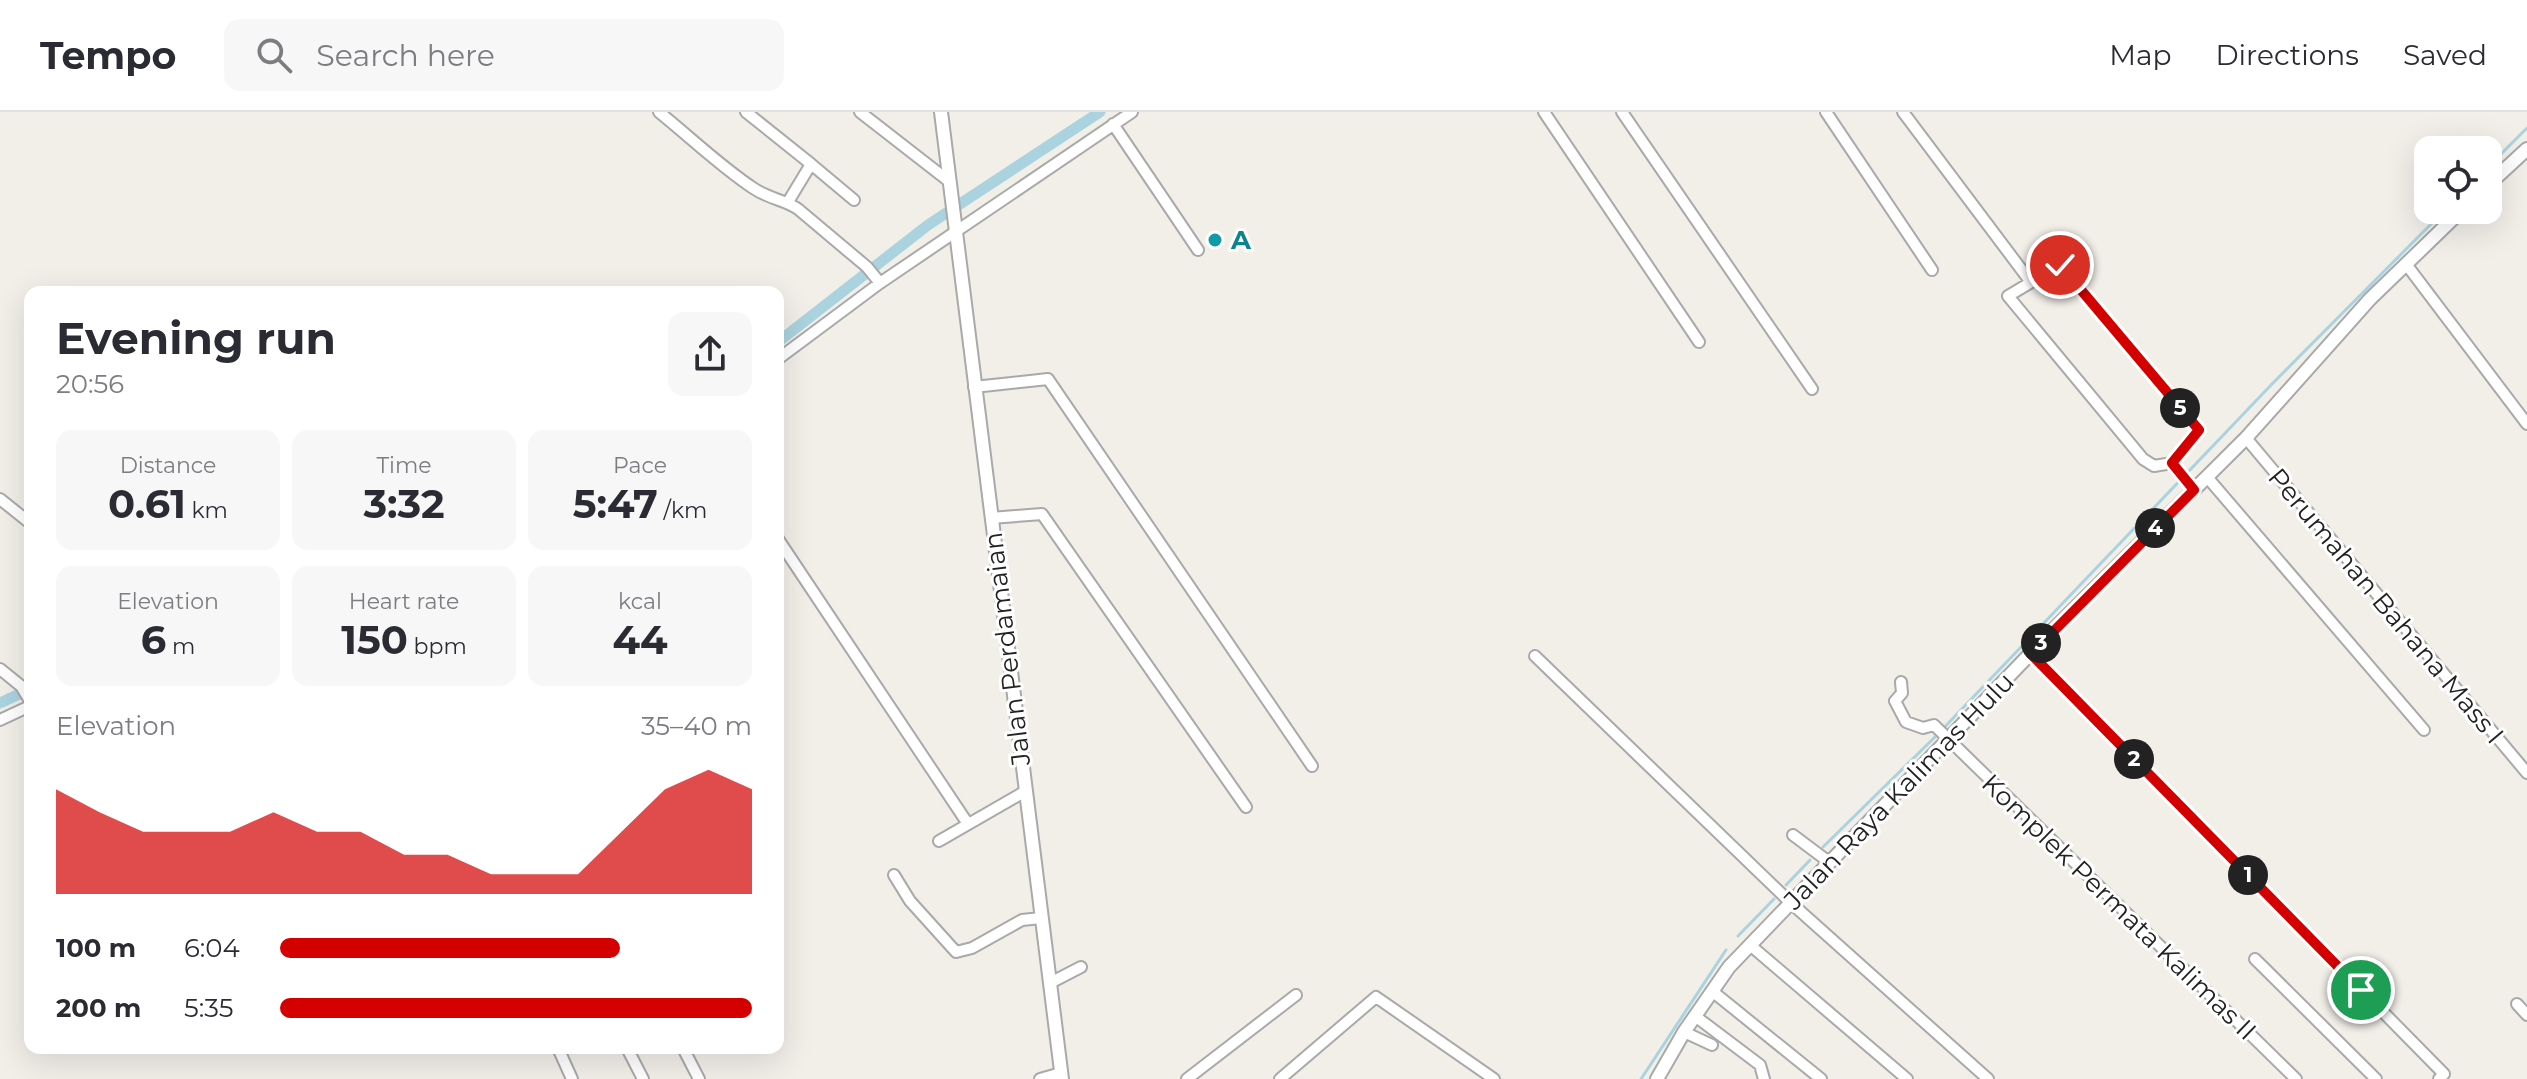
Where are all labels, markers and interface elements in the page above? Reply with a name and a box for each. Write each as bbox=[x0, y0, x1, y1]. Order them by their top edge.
search box bbox=[224, 19, 784, 91]
text: Tempo bbox=[40, 32, 176, 79]
icon: search bbox=[252, 33, 296, 77]
text: Search here bbox=[316, 37, 495, 74]
text: Map bbox=[2109, 38, 2171, 72]
text: Directions bbox=[2215, 38, 2359, 72]
text: Saved bbox=[2403, 38, 2487, 72]
map controls bbox=[2414, 136, 2502, 224]
button: locate bbox=[2414, 136, 2502, 224]
place label: A bbox=[1230, 224, 1252, 256]
marker: A bbox=[1206, 231, 1224, 249]
pin bbox=[2026, 231, 2094, 299]
icon: check bbox=[2038, 243, 2082, 287]
text: Evening run bbox=[56, 311, 336, 365]
button: share bbox=[668, 312, 752, 396]
text: 20:56 bbox=[56, 368, 124, 400]
pin: 5 bbox=[2160, 388, 2200, 428]
text: 5 bbox=[2173, 394, 2187, 421]
text: Distance bbox=[120, 452, 216, 479]
text: Time bbox=[376, 452, 432, 479]
text: Pace bbox=[613, 452, 667, 479]
street label: Perumahan Bahana Mass I bbox=[2261, 462, 2511, 750]
text: 0.61 bbox=[108, 479, 186, 528]
text: 3:32 bbox=[363, 479, 445, 528]
text: 5:47 bbox=[573, 479, 658, 528]
text: km bbox=[186, 497, 228, 524]
text: /km bbox=[658, 497, 707, 524]
pin: 4 bbox=[2135, 508, 2175, 548]
text: 4 bbox=[2147, 514, 2163, 541]
street label: Jalan Perdamaian bbox=[977, 530, 1037, 769]
text: Elevation bbox=[117, 588, 219, 615]
text: Heart rate bbox=[349, 588, 459, 615]
text: kcal bbox=[618, 588, 662, 615]
text: 6 bbox=[141, 615, 166, 664]
text: 150 bbox=[341, 615, 408, 664]
text: 44 bbox=[612, 615, 668, 664]
pin: 3 bbox=[2021, 623, 2061, 663]
text: 3 bbox=[2034, 629, 2048, 656]
text: m bbox=[166, 633, 195, 660]
text: bpm bbox=[408, 633, 467, 660]
street label: Jalan Raya Kalimas Hulu bbox=[1777, 666, 2021, 917]
text: Elevation bbox=[56, 710, 176, 742]
text: 35–40 m bbox=[641, 710, 752, 742]
pin: 2 bbox=[2114, 739, 2154, 779]
text: 2 bbox=[2128, 745, 2140, 772]
street label: Komplek Permata Kalimas II bbox=[1975, 767, 2263, 1047]
pin: 1 bbox=[2228, 855, 2268, 895]
text: 1 bbox=[2244, 861, 2252, 888]
text: 100 m bbox=[56, 932, 136, 964]
text: 6:04 bbox=[184, 932, 240, 964]
pin bbox=[2327, 956, 2395, 1024]
icon: arrive bbox=[2339, 968, 2383, 1012]
text: 200 m bbox=[56, 992, 141, 1024]
text: 5:35 bbox=[184, 992, 233, 1024]

